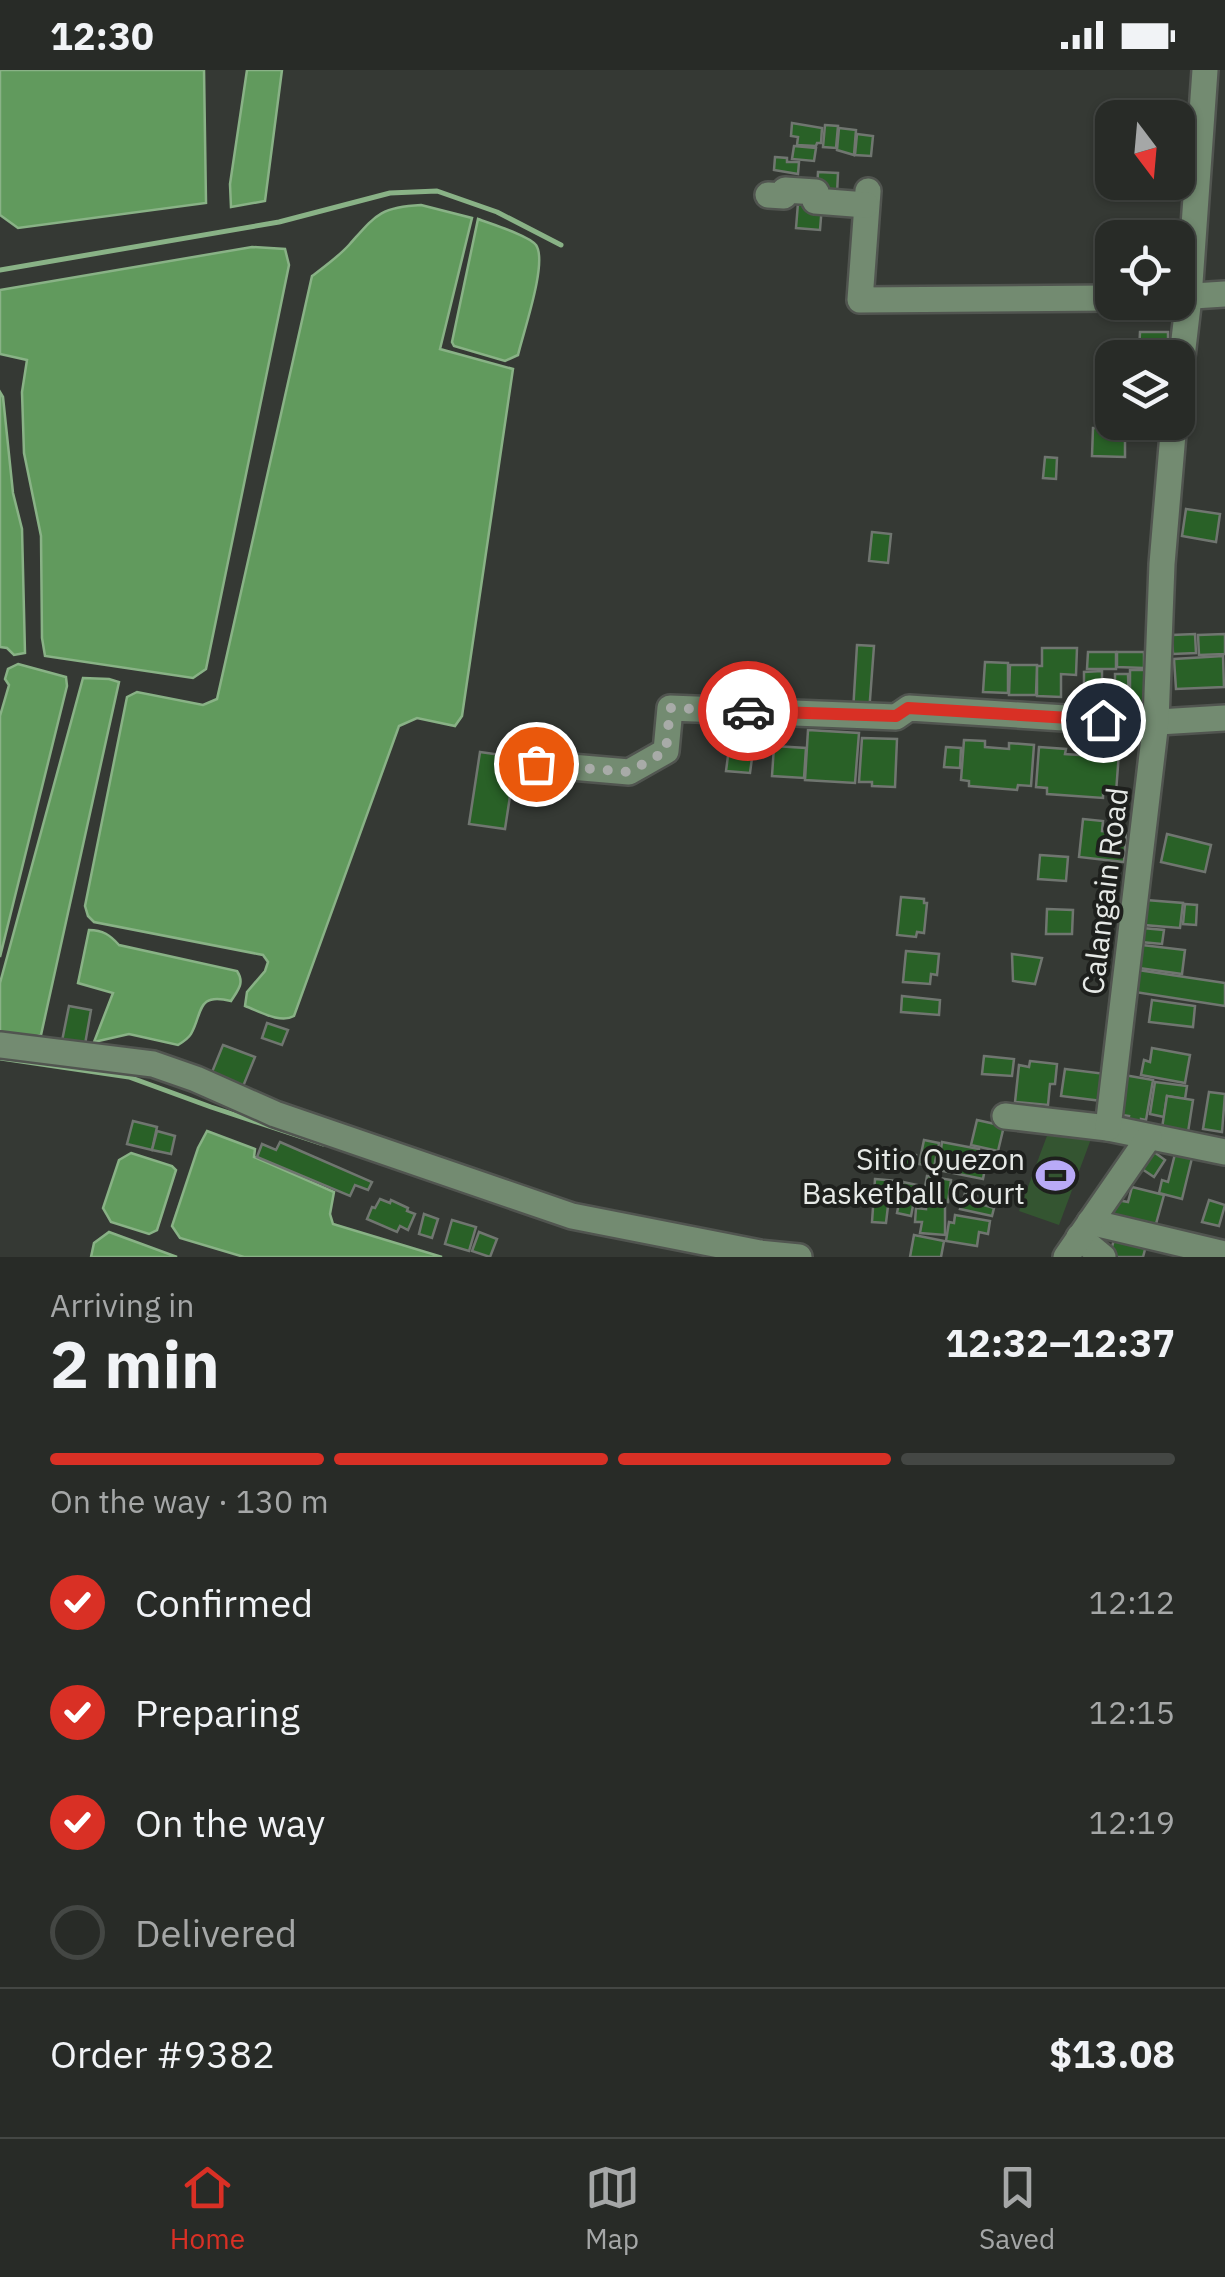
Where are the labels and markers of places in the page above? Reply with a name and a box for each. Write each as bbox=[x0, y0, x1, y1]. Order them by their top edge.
pin bbox=[1061, 678, 1146, 763]
pin bbox=[494, 722, 579, 807]
place label: Sitio Quezon Basketball Court bbox=[802, 1139, 1025, 1212]
sports icon: Sitio Quezon Basketball Court bbox=[1034, 1154, 1076, 1196]

